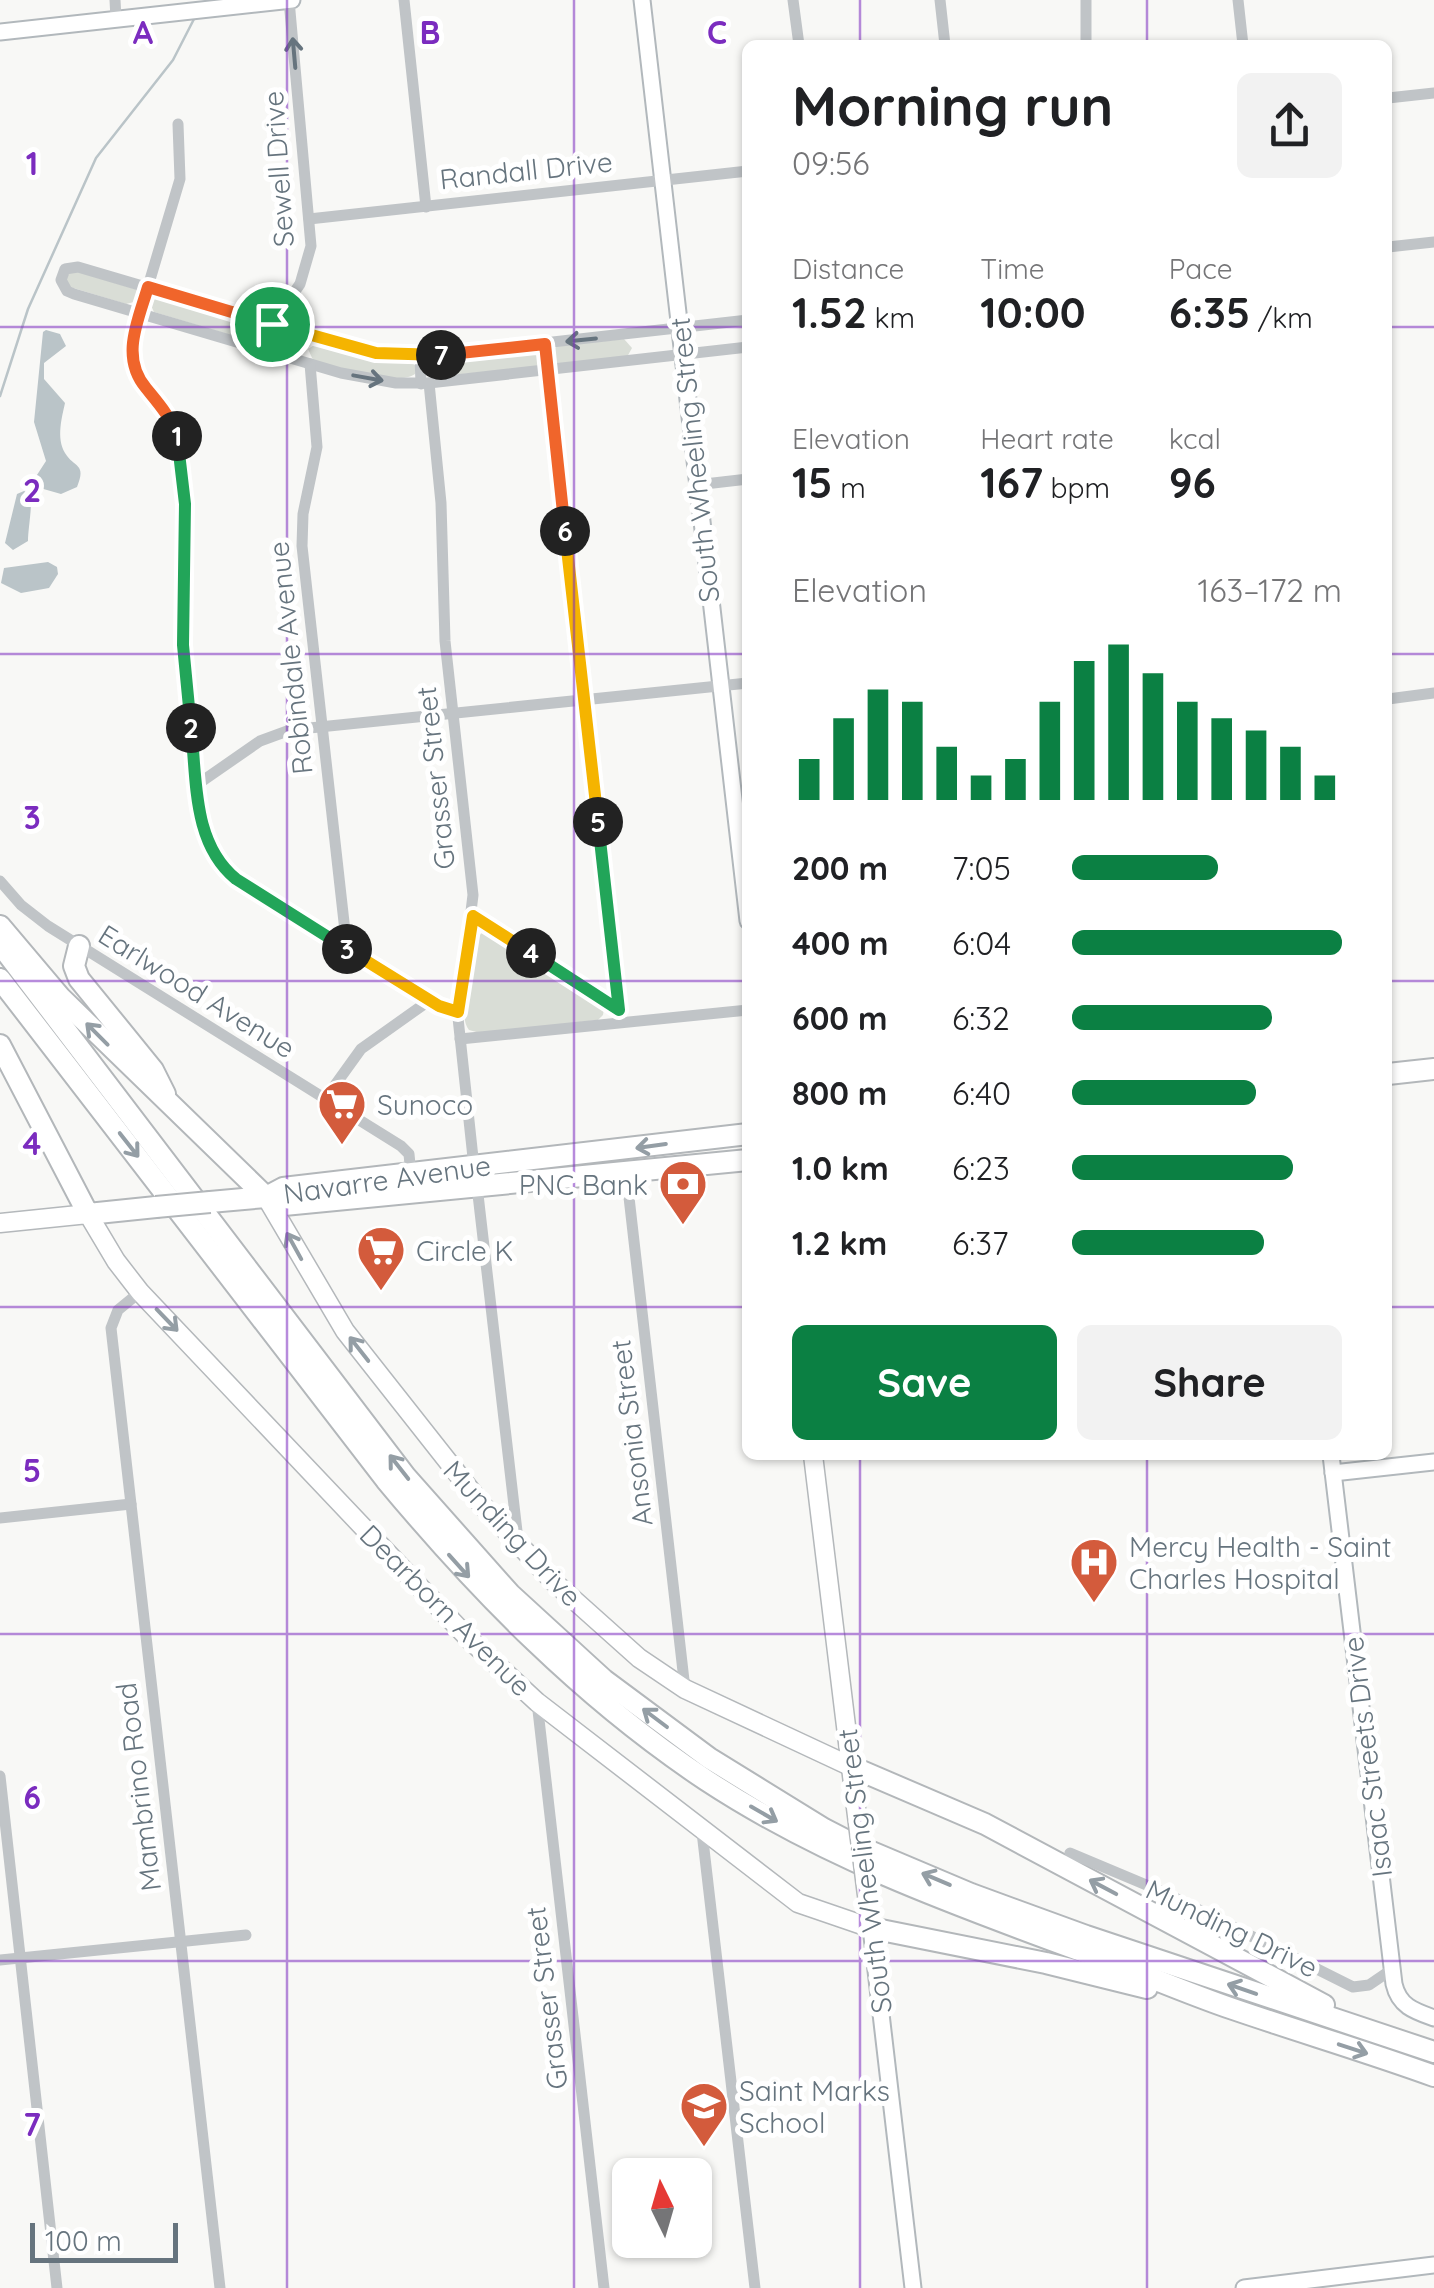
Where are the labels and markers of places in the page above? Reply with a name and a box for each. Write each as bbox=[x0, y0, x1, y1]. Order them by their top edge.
pin bbox=[230, 282, 315, 367]
pin: 7 bbox=[416, 330, 466, 380]
pin: 1 bbox=[152, 411, 202, 461]
pin: 6 bbox=[540, 506, 590, 556]
pin: 2 bbox=[166, 703, 216, 753]
pin: 5 bbox=[573, 797, 623, 847]
pin: 3 bbox=[322, 924, 372, 974]
pin: 4 bbox=[506, 928, 556, 978]
supermarket icon: Sunoco bbox=[316, 1078, 368, 1146]
place label: Sunoco bbox=[377, 1087, 473, 1122]
bank icon: PNC Bank bbox=[657, 1158, 709, 1226]
place label: PNC Bank bbox=[519, 1167, 648, 1202]
supermarket icon: Circle K bbox=[355, 1224, 407, 1292]
place label: Circle K bbox=[416, 1233, 513, 1268]
place label: Mercy Health - Saint Charles Hospital bbox=[1129, 1529, 1392, 1596]
hospital icon: Mercy Health - Saint Charles Hospital bbox=[1068, 1536, 1120, 1604]
place label: Saint Marks School bbox=[739, 2073, 890, 2140]
school or university icon: Saint Marks School bbox=[678, 2080, 730, 2148]

